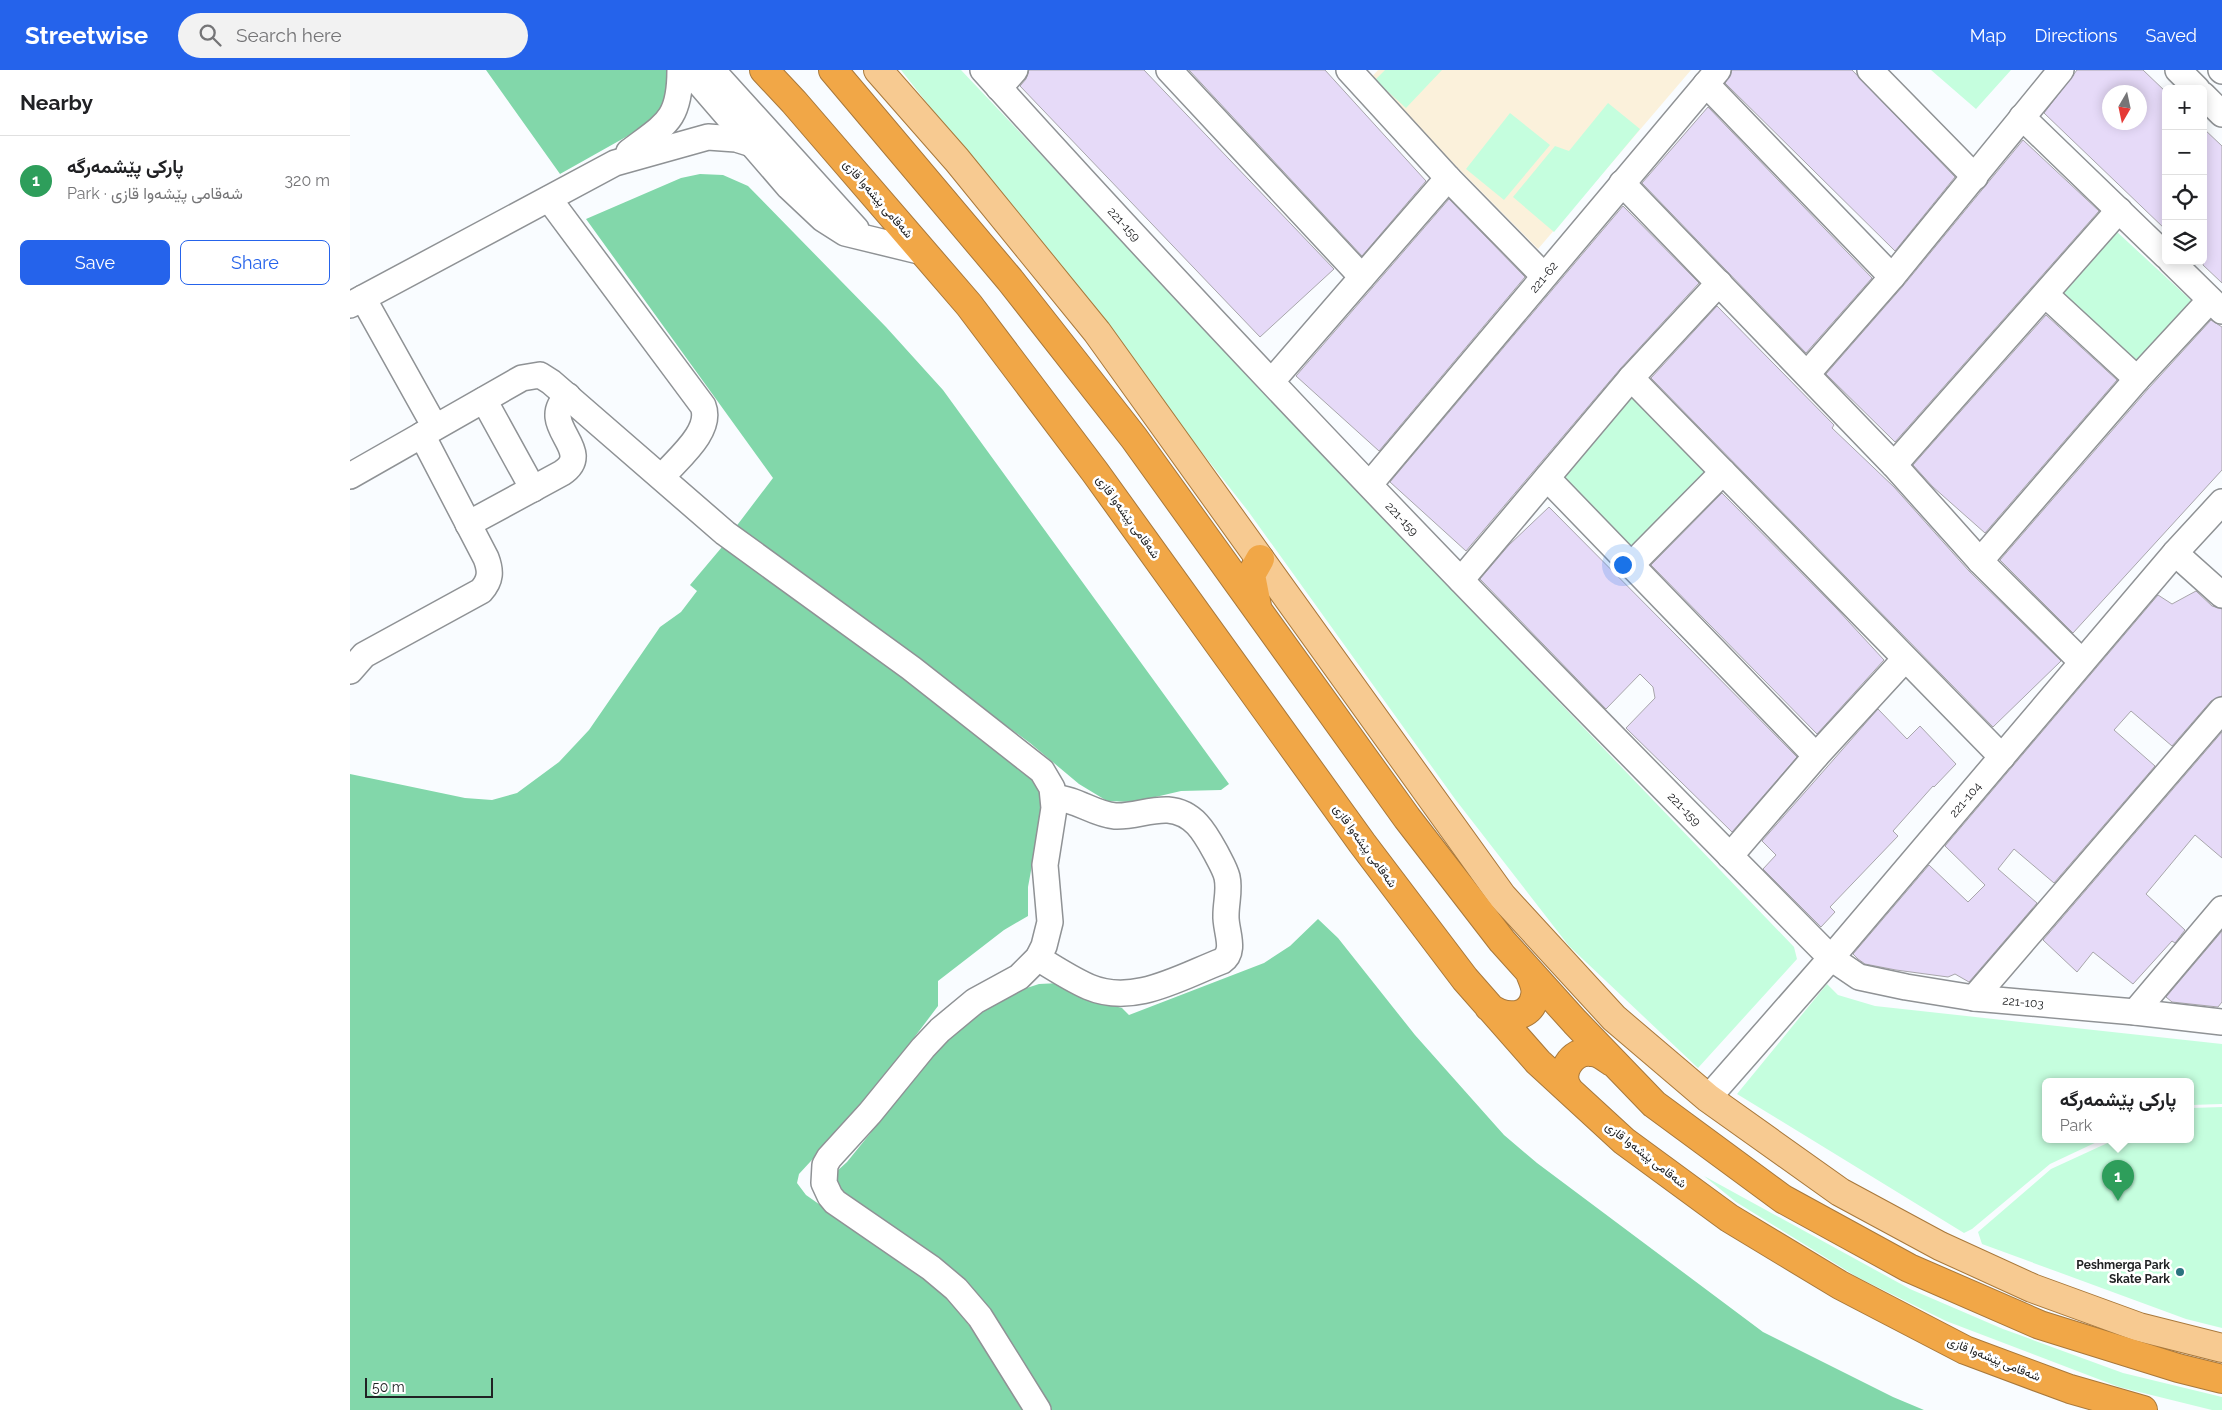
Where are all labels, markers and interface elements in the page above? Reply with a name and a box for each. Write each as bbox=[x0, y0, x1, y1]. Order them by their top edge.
search box bbox=[178, 13, 528, 58]
text: Streetwise bbox=[25, 21, 148, 50]
icon: search bbox=[196, 21, 224, 49]
text: Search here bbox=[236, 24, 342, 46]
text: Map bbox=[1970, 25, 2006, 46]
text: Directions bbox=[2034, 25, 2118, 46]
text: Saved bbox=[2146, 25, 2197, 46]
north arrow bbox=[2102, 85, 2147, 130]
map controls bbox=[2162, 85, 2207, 265]
button: + bbox=[2162, 85, 2207, 130]
text: Nearby bbox=[20, 90, 93, 115]
button: − bbox=[2162, 130, 2207, 175]
text: پارکی پێشمەرگە bbox=[67, 155, 184, 177]
street label: شەقامی پێشەوا قازی bbox=[839, 157, 916, 242]
text: 1 bbox=[32, 171, 40, 190]
text: 320 m bbox=[285, 171, 330, 190]
button: locate bbox=[2162, 175, 2207, 220]
text: Park · شەقامی پێشەوا قازی bbox=[67, 184, 243, 203]
street label: 221-159 bbox=[1105, 204, 1143, 244]
button: layers bbox=[2162, 220, 2207, 265]
button: Save bbox=[20, 240, 170, 285]
button: Share bbox=[180, 240, 330, 285]
street label: 221-62 bbox=[1527, 259, 1561, 296]
street label: شەقامی پێشەوا قازی bbox=[1092, 473, 1163, 562]
street label: 221-159 bbox=[1382, 499, 1421, 539]
your location bbox=[1610, 552, 1636, 578]
street label: 221-104 bbox=[1947, 779, 1985, 820]
street label: 221-159 bbox=[1665, 790, 1704, 829]
street label: شەقامی پێشەوا قازی bbox=[1329, 802, 1400, 891]
street label: 221-103 bbox=[2002, 993, 2044, 1011]
popup bbox=[2042, 1078, 2194, 1143]
text: پارکی پێشمەرگە bbox=[2060, 1088, 2176, 1110]
text: Park bbox=[2060, 1116, 2092, 1135]
street label: شەقامی پێشەوا قازی bbox=[1602, 1119, 1689, 1192]
pin: 1 bbox=[2102, 1160, 2134, 1201]
place label: Peshmerga Park Skate Park bbox=[2076, 1258, 2170, 1286]
marker: Peshmerga Park Skate Park bbox=[2174, 1266, 2186, 1278]
street label: شەقامی پێشەوا قازی bbox=[1945, 1334, 2043, 1385]
scale bar bbox=[365, 1375, 492, 1398]
text: 50 m bbox=[372, 1379, 405, 1395]

